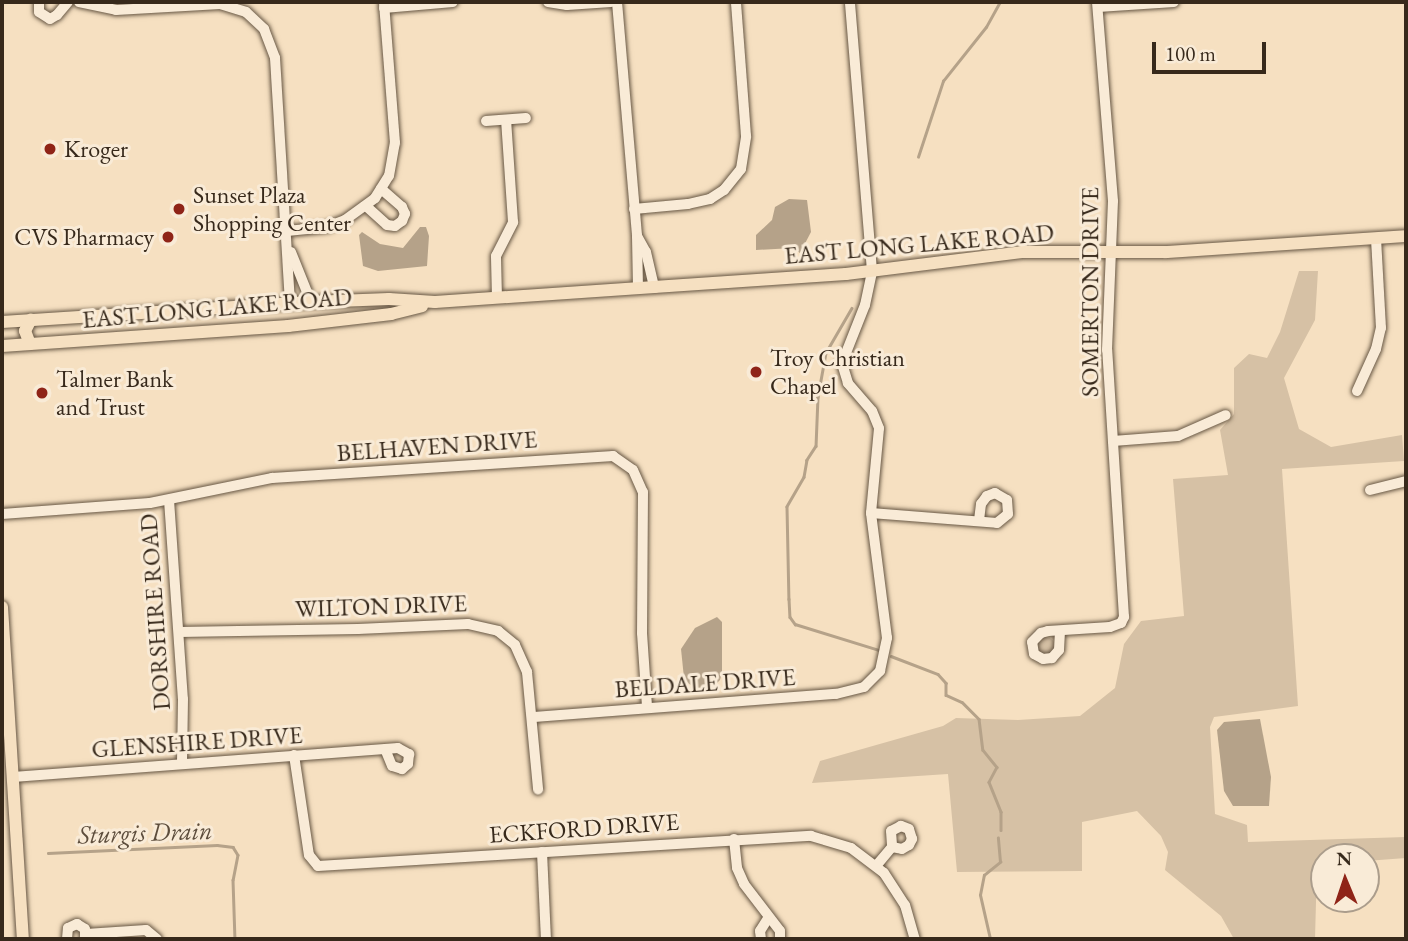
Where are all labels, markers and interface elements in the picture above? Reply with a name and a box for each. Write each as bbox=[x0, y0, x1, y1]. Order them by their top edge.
scale bar bbox=[1156, 28, 1270, 72]
text: 100 m bbox=[1165, 40, 1216, 67]
place label: Kroger bbox=[64, 135, 128, 163]
marker: Kroger bbox=[42, 141, 58, 157]
place label: Sunset Plaza Shopping Center bbox=[193, 181, 351, 237]
street label: SOMERTON DRIVE bbox=[1076, 187, 1104, 397]
marker: Sunset Plaza Shopping Center bbox=[171, 201, 187, 217]
street label: EAST LONG LAKE ROAD bbox=[783, 218, 1055, 270]
place label: CVS Pharmacy bbox=[14, 223, 154, 251]
marker: CVS Pharmacy bbox=[160, 229, 176, 245]
street label: EAST LONG LAKE ROAD bbox=[81, 282, 353, 334]
place label: Troy Christian Chapel bbox=[770, 344, 905, 400]
marker: Troy Christian Chapel bbox=[748, 364, 764, 380]
place label: Talmer Bank and Trust bbox=[56, 365, 173, 421]
marker: Talmer Bank and Trust bbox=[34, 385, 50, 401]
street label: BELHAVEN DRIVE bbox=[336, 425, 538, 467]
street label: DORSHIRE ROAD bbox=[134, 513, 176, 711]
street label: WILTON DRIVE bbox=[295, 589, 467, 623]
street label: BELDALE DRIVE bbox=[614, 662, 796, 704]
street label: GLENSHIRE DRIVE bbox=[91, 720, 303, 764]
street label: ECKFORD DRIVE bbox=[488, 807, 680, 849]
water label: Sturgis Drain bbox=[77, 815, 213, 851]
north arrow bbox=[1310, 843, 1380, 913]
text: N bbox=[1336, 846, 1352, 871]

